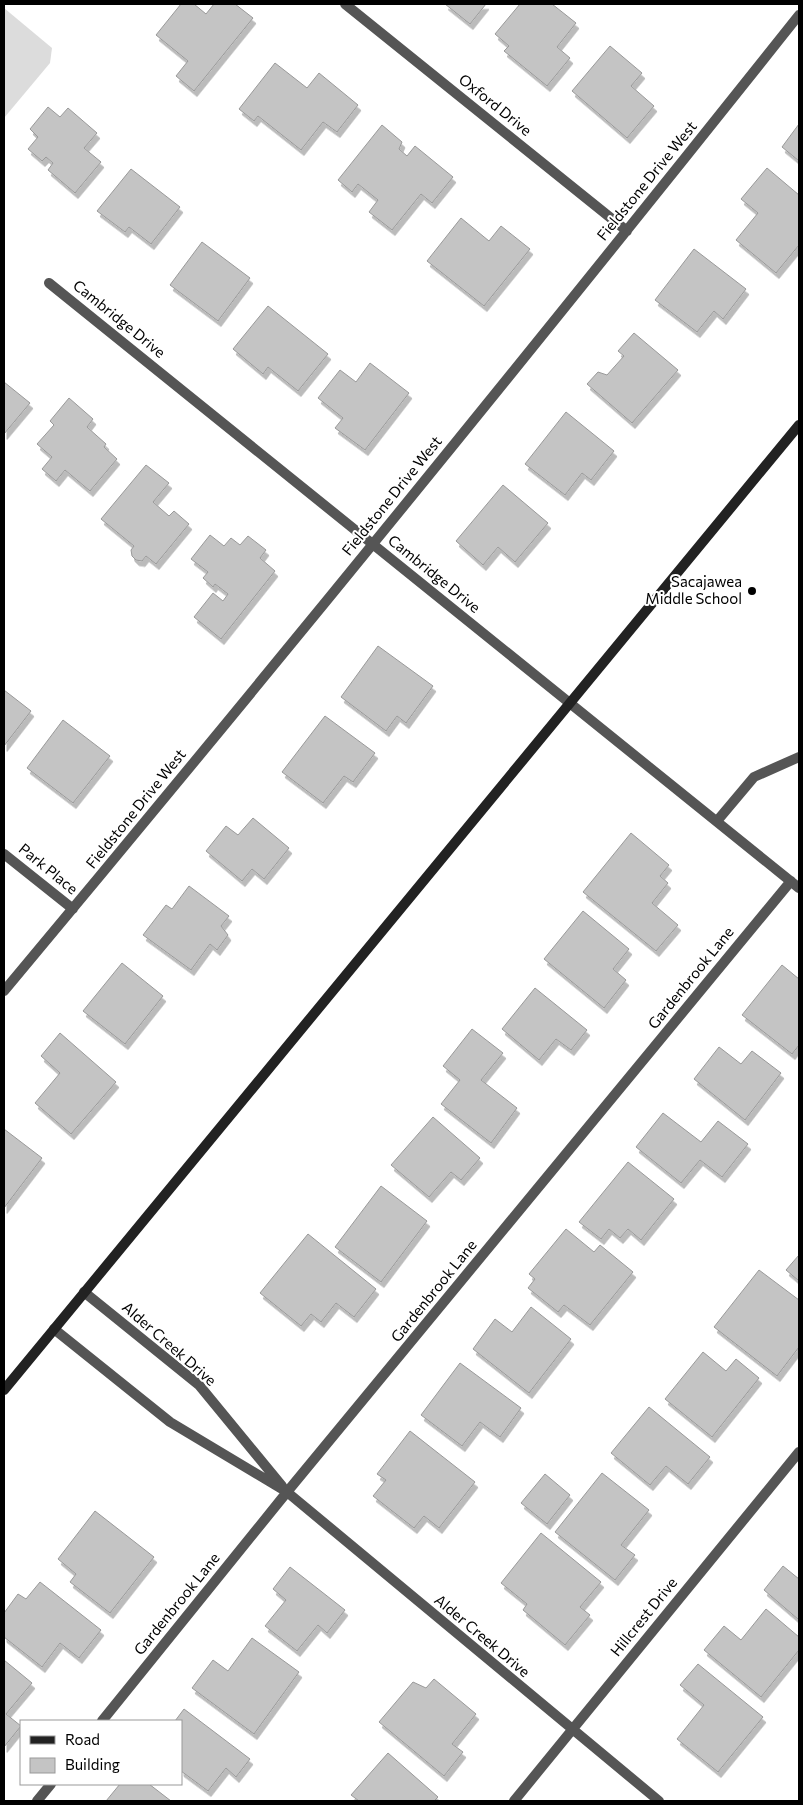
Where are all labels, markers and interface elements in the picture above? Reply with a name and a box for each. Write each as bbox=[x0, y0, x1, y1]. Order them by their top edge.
street label: Oxford Drive bbox=[456, 70, 536, 139]
street label: Fieldstone Drive West bbox=[593, 117, 700, 244]
street label: Cambridge Drive bbox=[70, 275, 169, 361]
street label: Fieldstone Drive West bbox=[338, 432, 445, 559]
street label: Cambridge Drive bbox=[385, 530, 484, 616]
place label: Sacajawea Middle School bbox=[645, 572, 742, 607]
marker: Sacajawea Middle School bbox=[746, 585, 758, 597]
street label: Fieldstone Drive West bbox=[82, 745, 189, 872]
street label: Park Place bbox=[16, 839, 82, 898]
street label: Gardenbrook Lane bbox=[644, 923, 737, 1032]
street label: Gardenbrook Lane bbox=[387, 1236, 480, 1345]
street label: Alder Creek Drive bbox=[119, 1298, 220, 1389]
street label: Gardenbrook Lane bbox=[130, 1549, 223, 1658]
street label: Hillcrest Drive bbox=[606, 1573, 680, 1659]
street label: Alder Creek Drive bbox=[431, 1590, 534, 1680]
legend bbox=[20, 1720, 182, 1785]
text: Road bbox=[65, 1730, 100, 1748]
text: Building bbox=[65, 1755, 120, 1773]

